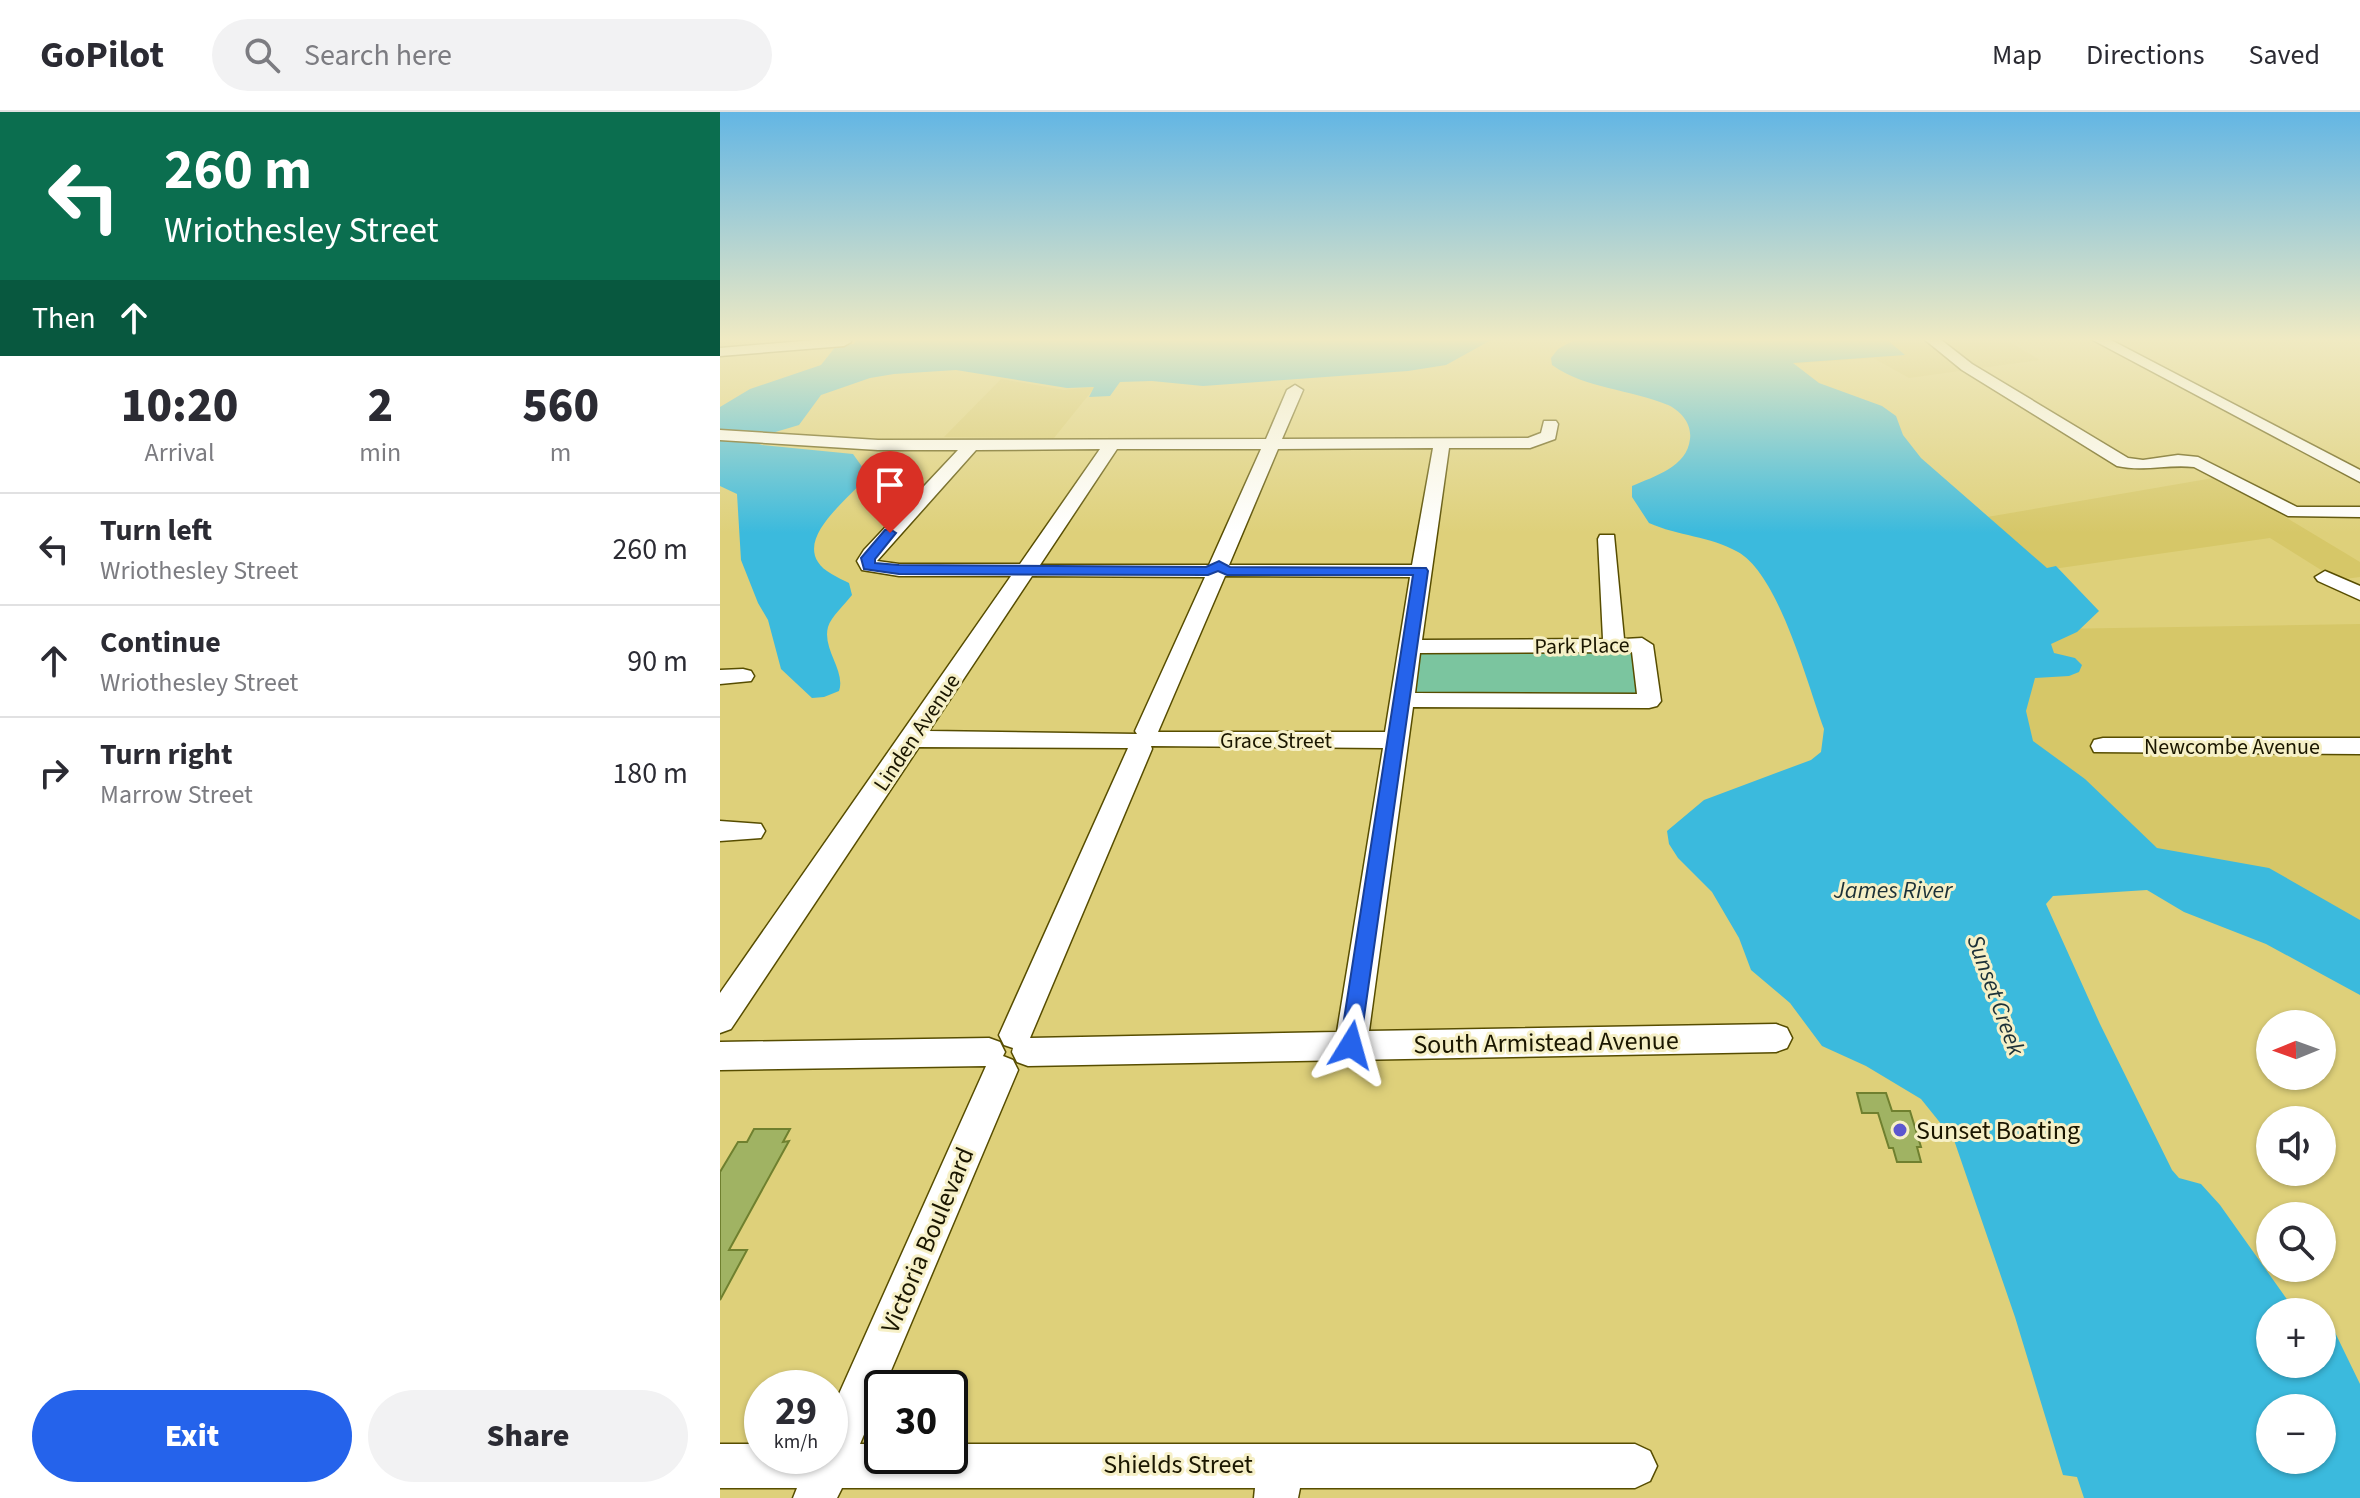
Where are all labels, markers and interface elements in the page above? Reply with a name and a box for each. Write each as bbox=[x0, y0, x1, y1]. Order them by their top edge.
search box bbox=[212, 19, 772, 91]
text: GoPilot bbox=[40, 28, 164, 82]
icon: search bbox=[240, 33, 284, 77]
text: Search here bbox=[304, 34, 452, 77]
text: Map bbox=[1992, 35, 2042, 75]
text: Directions bbox=[2086, 35, 2205, 75]
text: Saved bbox=[2249, 35, 2320, 75]
text: 260 m bbox=[164, 131, 312, 210]
icon: left bbox=[32, 144, 136, 248]
text: Wriothesley Street bbox=[164, 205, 439, 256]
icon: ahead bbox=[112, 296, 156, 340]
text: Then bbox=[32, 297, 96, 340]
text: 10:20 bbox=[121, 372, 238, 440]
text: 2 bbox=[367, 372, 393, 440]
text: 560 bbox=[522, 372, 599, 440]
text: Arrival bbox=[145, 434, 215, 471]
text: min bbox=[359, 434, 401, 471]
text: m bbox=[550, 434, 571, 471]
pin bbox=[856, 451, 924, 533]
icon: arrive bbox=[868, 463, 912, 507]
text: Turn left bbox=[100, 509, 212, 552]
icon: left bbox=[32, 527, 76, 571]
text: 260 m bbox=[612, 528, 688, 571]
text: Wriothesley Street bbox=[100, 552, 298, 589]
text: Continue bbox=[100, 621, 221, 664]
street label: Park Place bbox=[1534, 629, 1630, 663]
icon: ahead bbox=[32, 639, 76, 683]
text: 90 m bbox=[627, 640, 688, 683]
text: Wriothesley Street bbox=[100, 664, 298, 701]
street label: Linden Avenue bbox=[866, 667, 968, 798]
street label: Grace Street bbox=[1220, 725, 1332, 757]
street label: Newcombe Avenue bbox=[2144, 731, 2320, 763]
text: Turn right bbox=[100, 733, 232, 776]
icon: right bbox=[32, 751, 76, 795]
text: 180 m bbox=[612, 752, 688, 795]
text: Marrow Street bbox=[100, 776, 253, 813]
water label: James River bbox=[1833, 873, 1954, 908]
water label: Sunset Creek bbox=[1957, 930, 2034, 1061]
position arrow bbox=[1309, 1003, 1393, 1087]
north arrow bbox=[2256, 1010, 2336, 1090]
map controls bbox=[2256, 1010, 2336, 1474]
street label: South Armistead Avenue bbox=[1413, 1022, 1679, 1063]
button: sound bbox=[2256, 1106, 2336, 1186]
place label: Sunset Boating bbox=[1916, 1112, 2080, 1149]
marker: Sunset Boating bbox=[1891, 1121, 1909, 1139]
street label: Victoria Boulevard bbox=[872, 1141, 983, 1339]
button: search bbox=[2256, 1202, 2336, 1282]
button: + bbox=[2256, 1298, 2336, 1378]
speed limit sign: 30 bbox=[864, 1370, 968, 1474]
text: 29 bbox=[775, 1383, 817, 1440]
button: Exit bbox=[32, 1390, 352, 1482]
button: Share bbox=[368, 1390, 688, 1482]
button: − bbox=[2256, 1394, 2336, 1474]
text: km/h bbox=[774, 1428, 818, 1456]
street label: Shields Street bbox=[1103, 1446, 1253, 1483]

